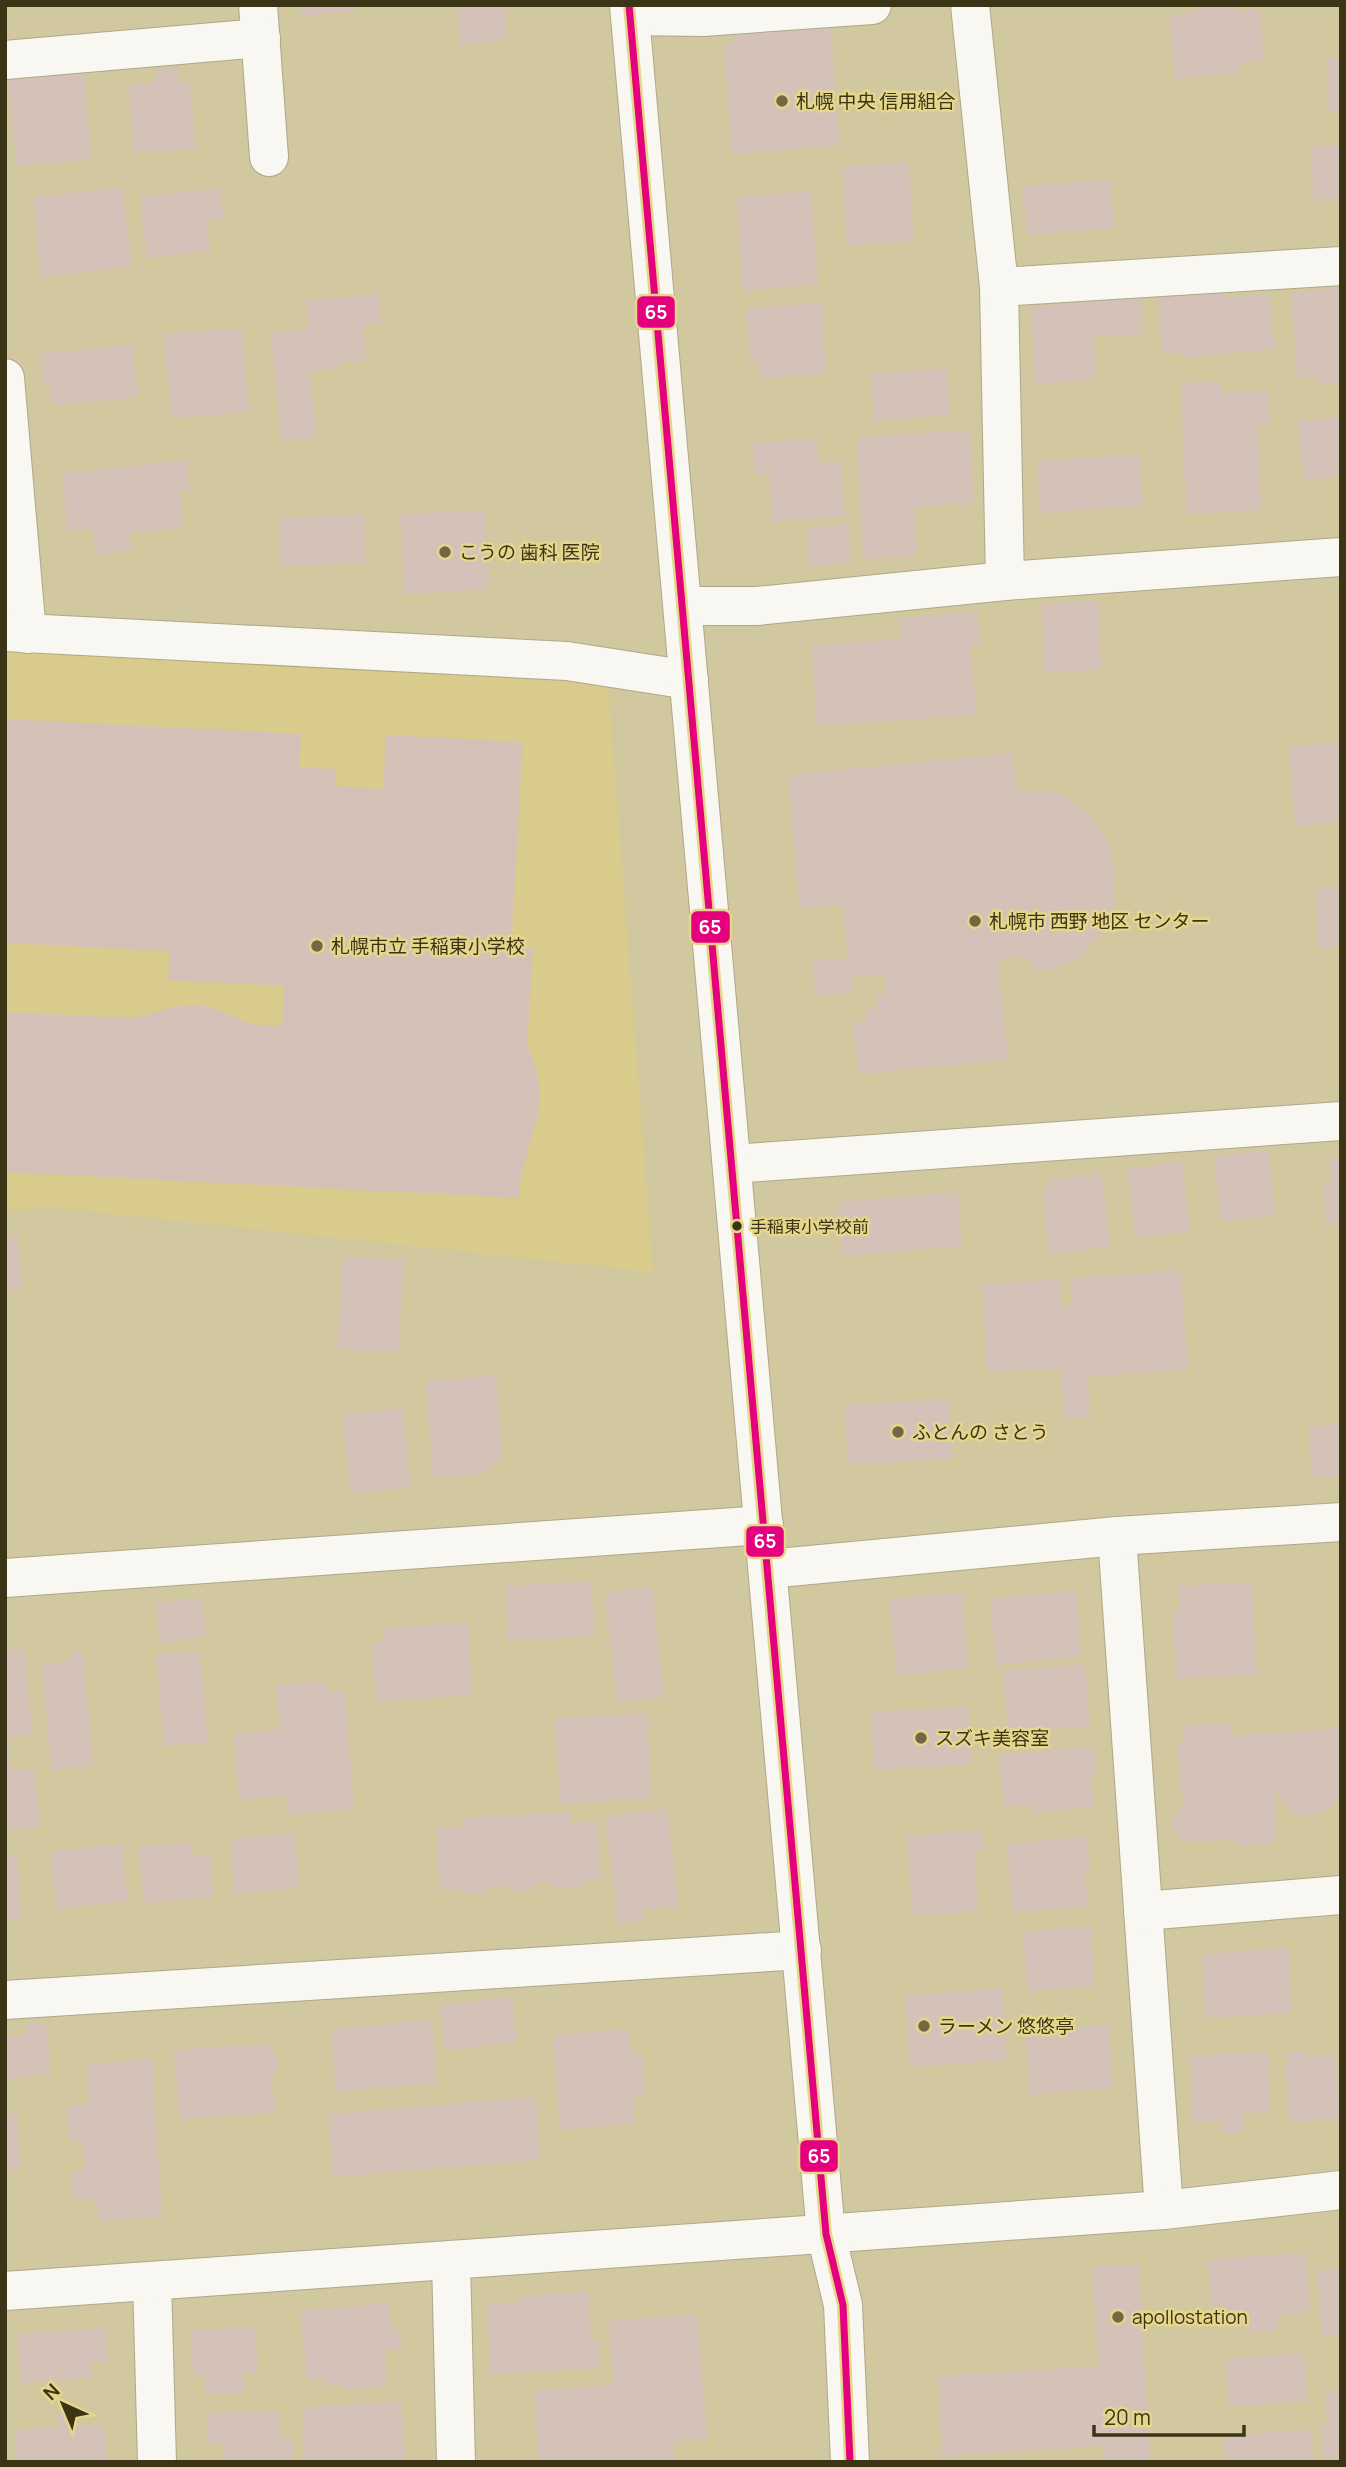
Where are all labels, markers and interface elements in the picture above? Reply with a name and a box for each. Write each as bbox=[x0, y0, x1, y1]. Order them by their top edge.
place label: 札幌 中央 信用組合 bbox=[796, 88, 956, 114]
marker: 札幌 中央 信用組合 bbox=[774, 93, 790, 109]
line badge: 65 bbox=[636, 295, 676, 329]
text: 65 bbox=[645, 299, 667, 325]
place label: こうの 歯科 医院 bbox=[459, 539, 600, 565]
marker: こうの 歯科 医院 bbox=[437, 544, 453, 560]
place label: 札幌市 西野 地区 センター bbox=[989, 908, 1209, 934]
line badge: 65 bbox=[690, 910, 731, 944]
marker: 札幌市 西野 地区 センター bbox=[967, 913, 983, 929]
text: 65 bbox=[699, 914, 721, 940]
place label: 札幌市立 手稲東小学校 bbox=[331, 933, 525, 959]
marker: 札幌市立 手稲東小学校 bbox=[309, 938, 325, 954]
place label: 手稲東小学校前 bbox=[750, 1215, 869, 1238]
marker: 手稲東小学校前 bbox=[730, 1219, 744, 1233]
place label: ふとんの さとう bbox=[912, 1419, 1049, 1445]
marker: ふとんの さとう bbox=[890, 1424, 906, 1440]
line badge: 65 bbox=[745, 1525, 785, 1558]
text: 65 bbox=[754, 1528, 776, 1554]
place label: スズキ美容室 bbox=[935, 1725, 1049, 1751]
marker: スズキ美容室 bbox=[913, 1730, 929, 1746]
place label: ラーメン 悠悠亭 bbox=[938, 2013, 1074, 2039]
marker: ラーメン 悠悠亭 bbox=[916, 2018, 932, 2034]
line badge: 65 bbox=[799, 2139, 839, 2173]
text: 65 bbox=[808, 2143, 830, 2169]
place label: apollostation bbox=[1132, 2304, 1248, 2330]
marker: apollostation bbox=[1110, 2309, 1126, 2325]
north arrow bbox=[28, 2369, 98, 2439]
text: N bbox=[37, 2378, 65, 2406]
scale bar bbox=[1094, 2394, 1244, 2438]
text: 20 m bbox=[1104, 2403, 1151, 2431]

